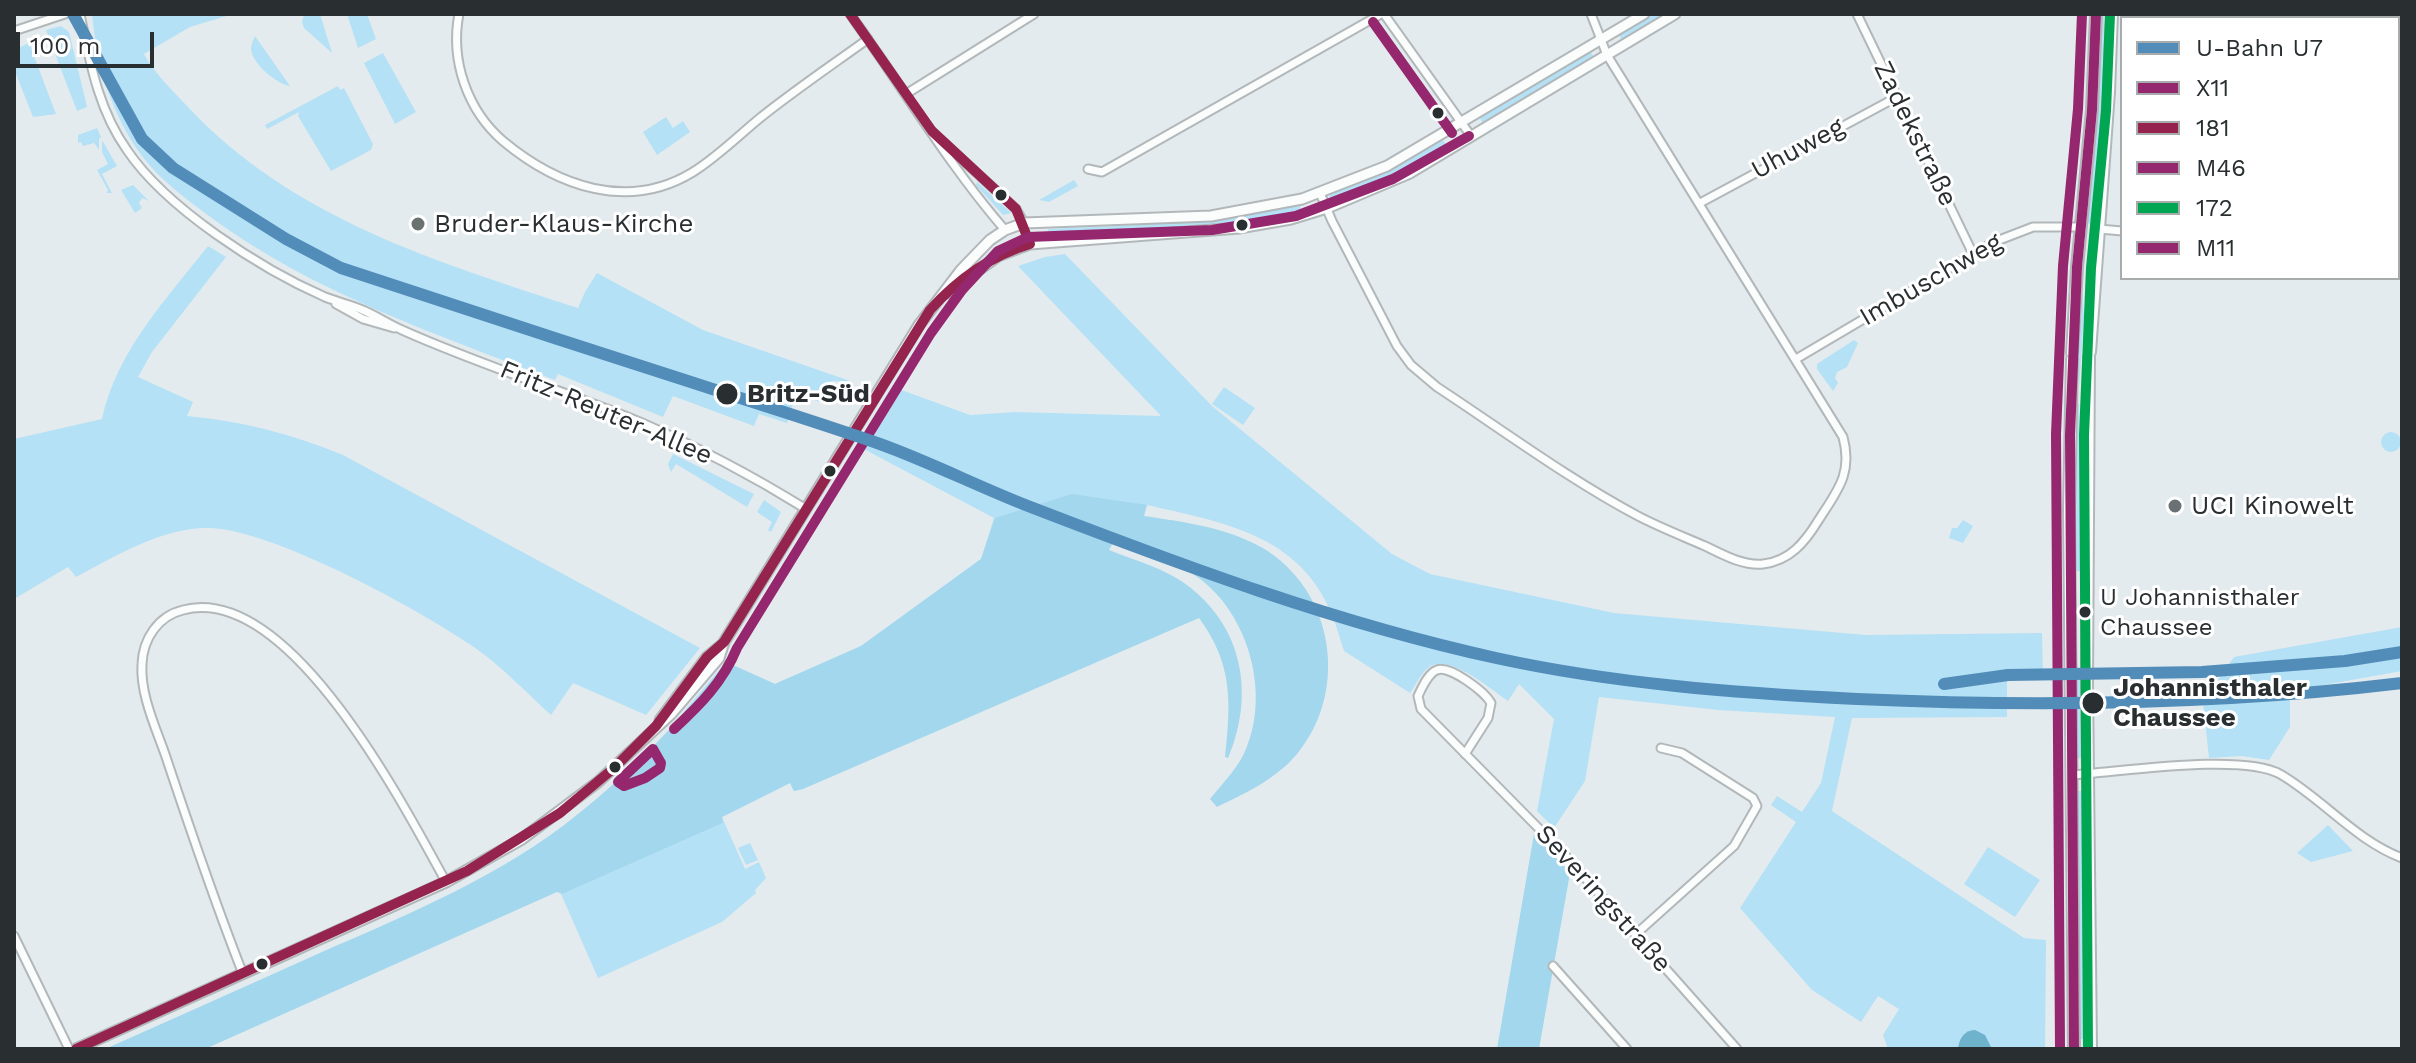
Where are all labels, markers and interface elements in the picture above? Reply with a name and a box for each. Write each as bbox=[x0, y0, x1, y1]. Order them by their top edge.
scale bar bbox=[20, 16, 158, 66]
legend bbox=[2120, 16, 2400, 280]
text: 100 m bbox=[30, 32, 100, 60]
text: U-Bahn U7 bbox=[2196, 34, 2323, 62]
street label: Zadekstraße bbox=[1866, 56, 1964, 212]
text: X11 bbox=[2196, 74, 2229, 102]
unlabelled marker bbox=[1430, 105, 1446, 121]
street label: Uhuweg bbox=[1746, 112, 1850, 186]
text: 181 bbox=[2196, 114, 2230, 142]
text: M46 bbox=[2196, 154, 2246, 182]
unlabelled marker bbox=[993, 187, 1009, 203]
text: 172 bbox=[2196, 194, 2233, 222]
place label: Bruder-Klaus-Kirche bbox=[434, 208, 693, 240]
marker: Bruder-Klaus-Kirche bbox=[409, 215, 427, 233]
unlabelled marker bbox=[1234, 217, 1250, 233]
street label: Imbuschweg bbox=[1854, 227, 2008, 333]
text: M11 bbox=[2196, 234, 2235, 262]
street label: Fritz-Reuter-Allee bbox=[495, 354, 717, 472]
place label: Britz-Süd bbox=[747, 378, 870, 410]
marker: Britz-Süd bbox=[714, 381, 740, 407]
unlabelled marker bbox=[822, 463, 838, 479]
place label: UCI Kinowelt bbox=[2191, 490, 2354, 522]
marker: UCI Kinowelt bbox=[2166, 497, 2184, 515]
place label: U Johannisthaler Chaussee bbox=[2100, 584, 2300, 640]
marker: U Johannisthaler Chaussee bbox=[2077, 604, 2093, 620]
place label: Johannisthaler Chaussee bbox=[2113, 672, 2307, 734]
marker: Johannisthaler Chaussee bbox=[2080, 690, 2106, 716]
unlabelled marker bbox=[607, 759, 623, 775]
street label: Severingstraße bbox=[1529, 819, 1677, 979]
unlabelled marker bbox=[254, 956, 270, 972]

